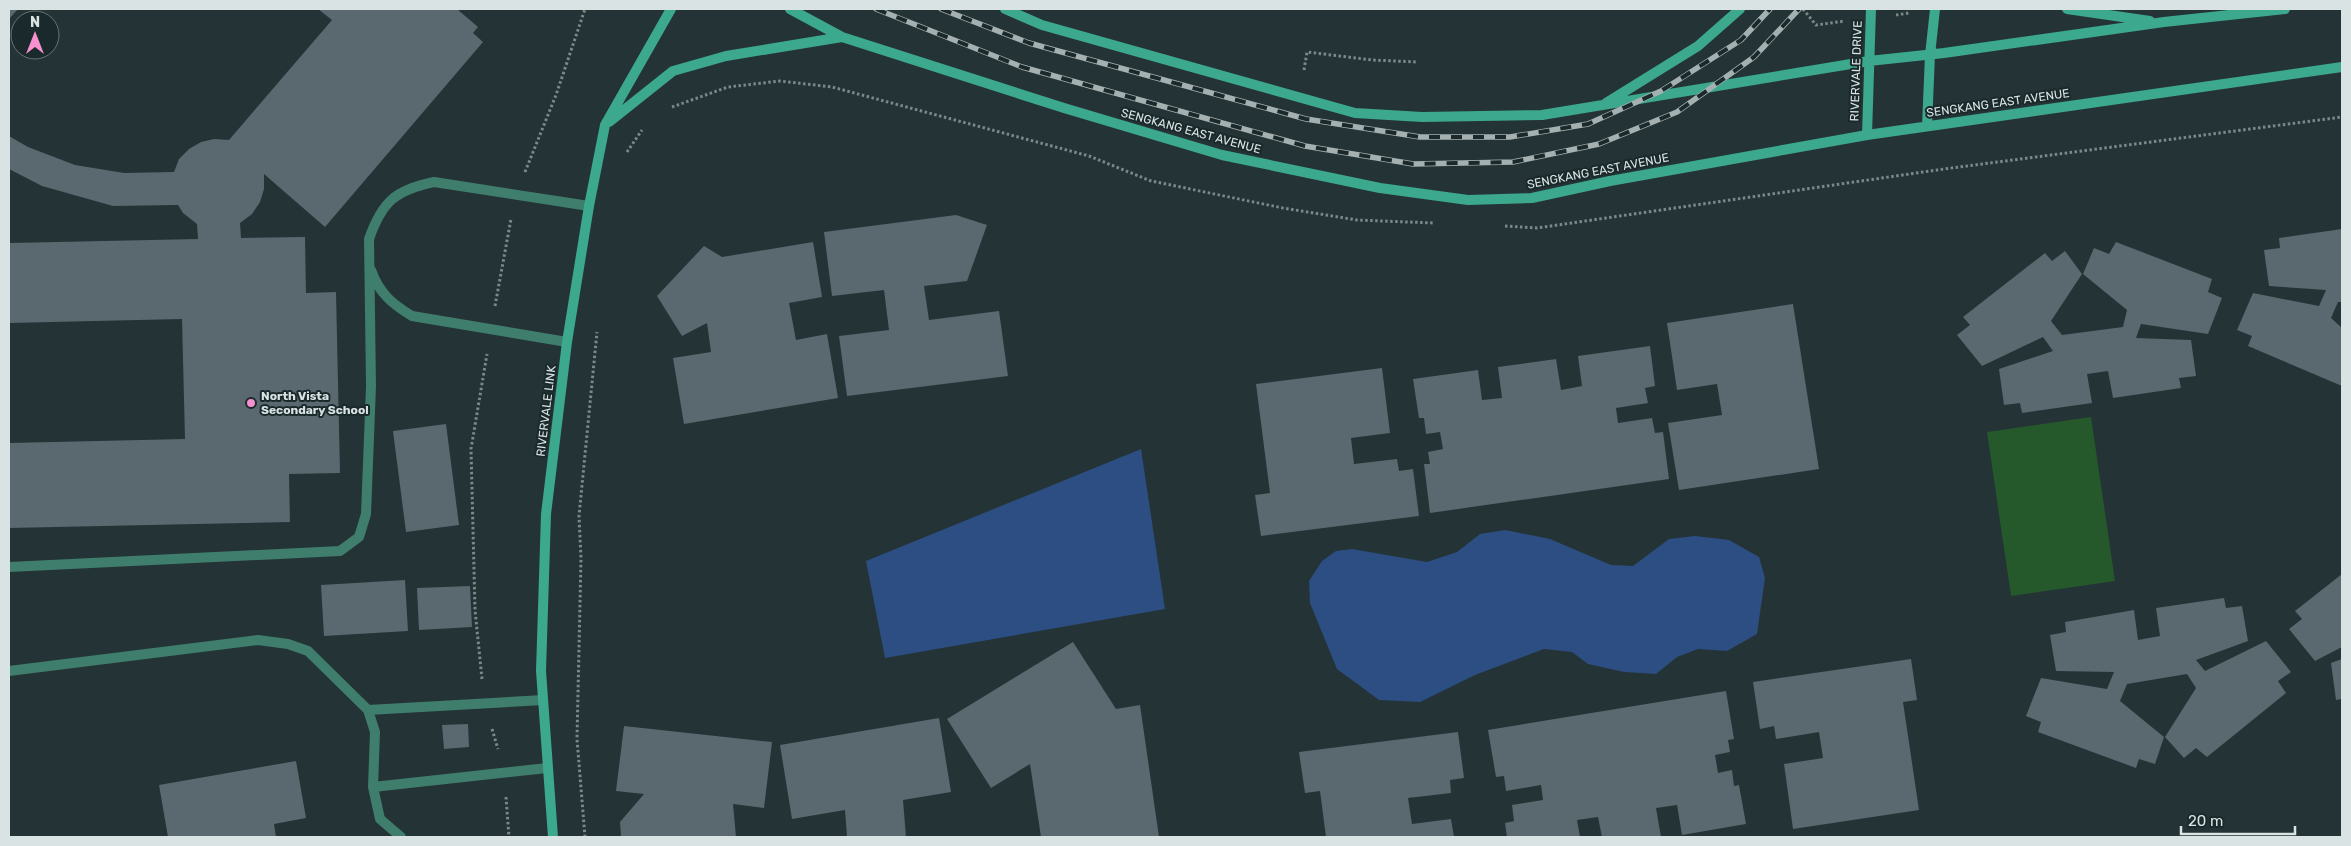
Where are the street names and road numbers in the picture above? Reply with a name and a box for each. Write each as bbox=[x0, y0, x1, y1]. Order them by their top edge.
street label: RIVERVALE DRIVE bbox=[1847, 20, 1865, 122]
street label: SENGKANG EAST AVENUE bbox=[1926, 86, 2070, 120]
street label: SENGKANG EAST AVENUE bbox=[1119, 106, 1263, 156]
street label: SENGKANG EAST AVENUE bbox=[1526, 150, 1670, 192]
street label: RIVERVALE LINK bbox=[533, 364, 559, 457]

